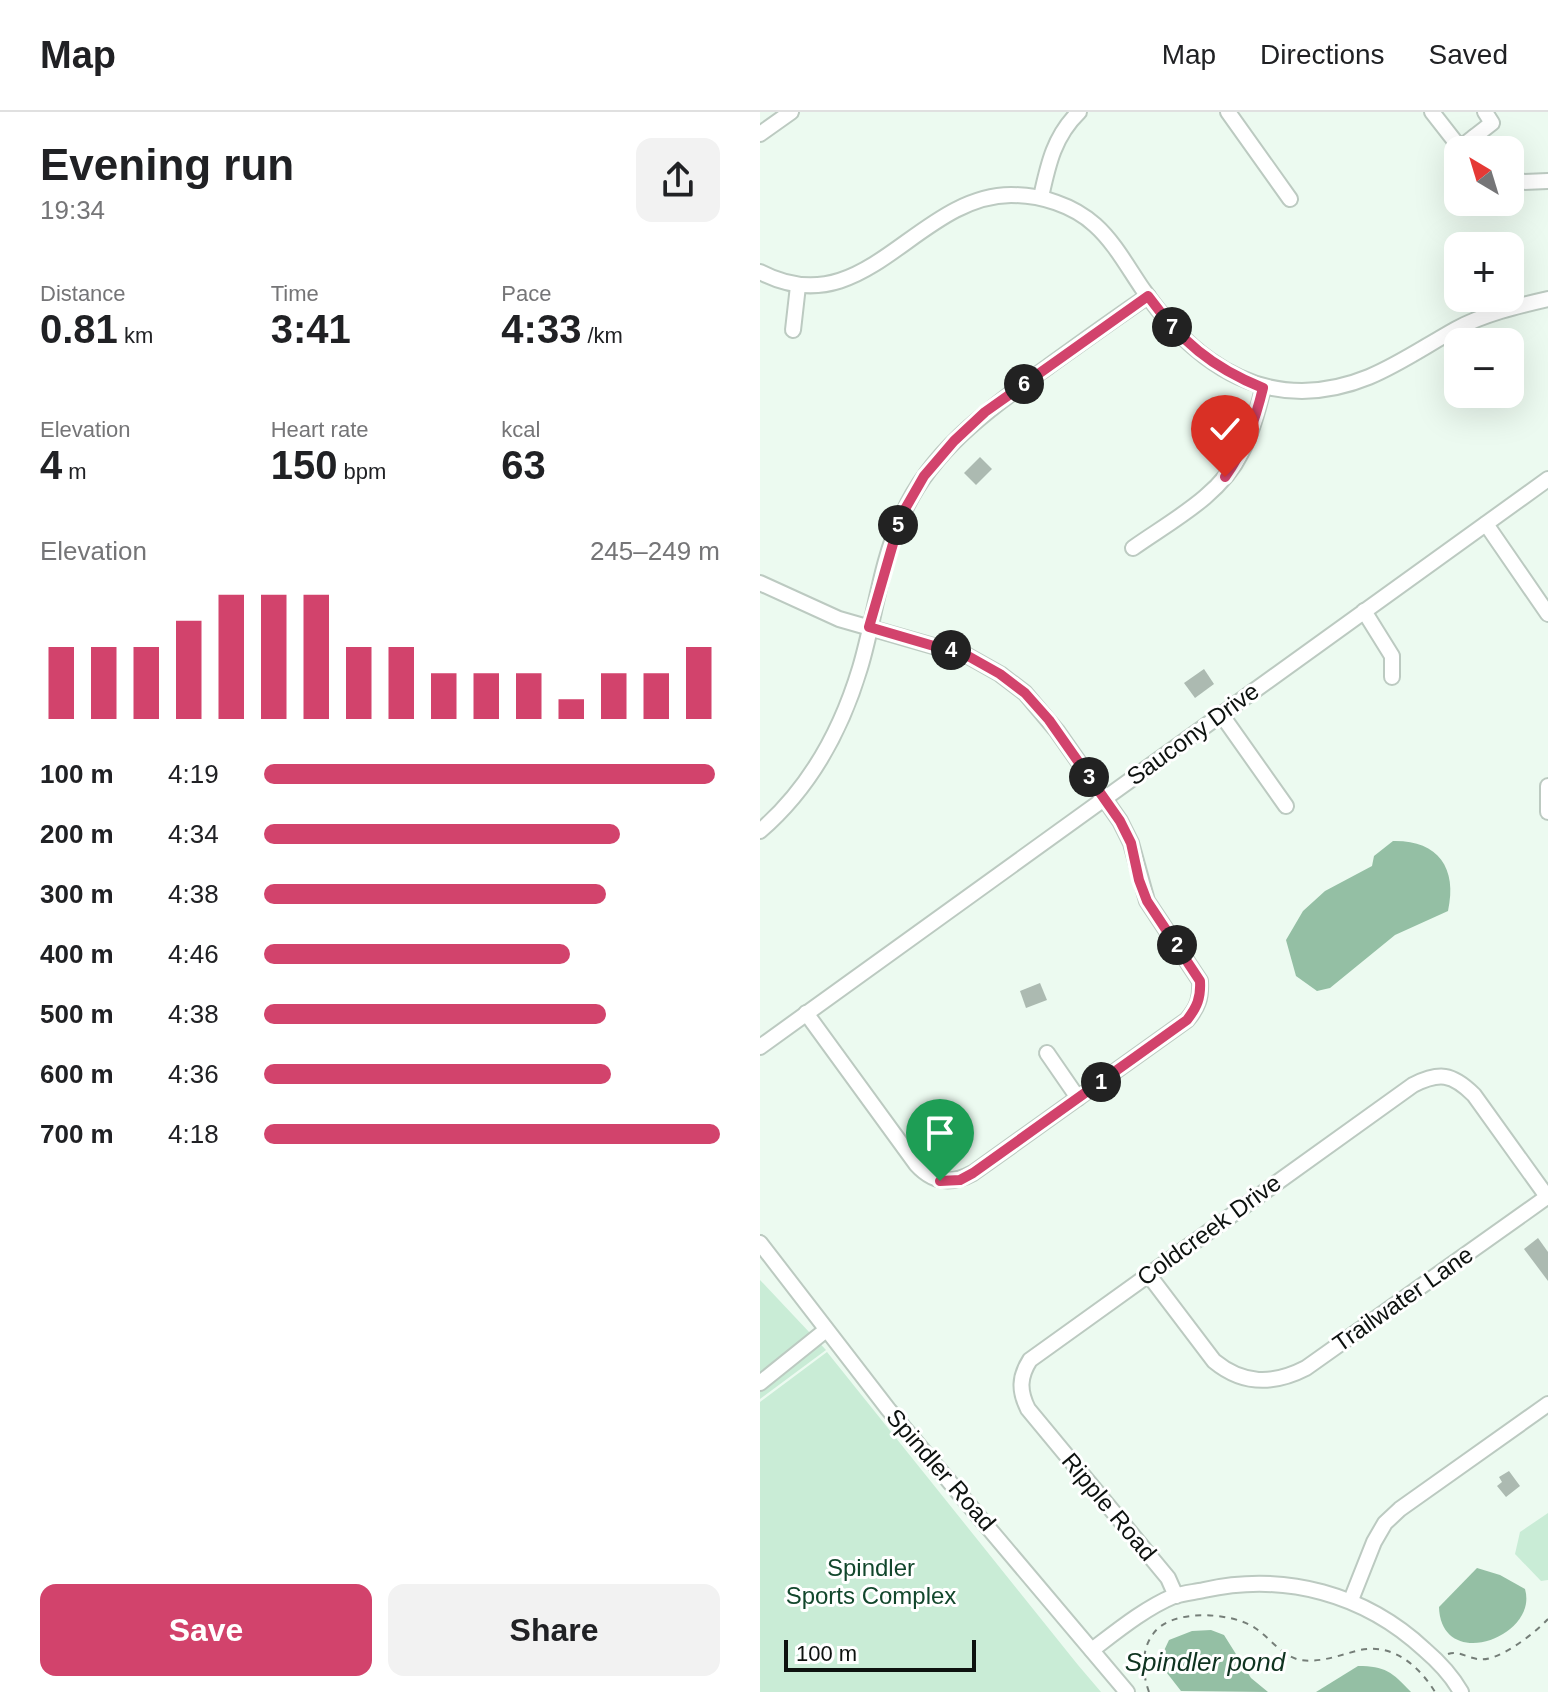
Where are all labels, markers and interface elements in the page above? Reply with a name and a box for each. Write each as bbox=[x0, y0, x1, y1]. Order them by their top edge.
text: Map bbox=[40, 34, 116, 76]
text: Map bbox=[1162, 39, 1216, 70]
text: Directions bbox=[1260, 39, 1385, 70]
text: Saved bbox=[1429, 39, 1508, 70]
north arrow bbox=[1444, 136, 1524, 216]
map controls bbox=[1444, 136, 1524, 408]
button: share bbox=[636, 138, 720, 222]
text: Evening run bbox=[40, 140, 294, 189]
text: 19:34 bbox=[40, 195, 105, 225]
button: + bbox=[1444, 232, 1524, 312]
text: Distance bbox=[40, 281, 126, 306]
text: Time bbox=[271, 281, 319, 306]
text: Pace bbox=[501, 281, 551, 306]
text: 0.81 bbox=[40, 307, 118, 351]
text: 3:41 bbox=[271, 307, 351, 351]
text: 4:33 bbox=[501, 307, 581, 351]
pin: 7 bbox=[1152, 307, 1192, 347]
text: 7 bbox=[1166, 314, 1178, 339]
text: km bbox=[118, 323, 153, 348]
text: /km bbox=[581, 323, 623, 348]
button: − bbox=[1444, 328, 1524, 408]
pin: 6 bbox=[1004, 364, 1044, 404]
text: 6 bbox=[1018, 371, 1030, 396]
pin bbox=[1191, 395, 1259, 477]
icon: check bbox=[1203, 407, 1247, 451]
text: Elevation bbox=[40, 417, 131, 442]
text: Heart rate bbox=[271, 417, 368, 442]
text: kcal bbox=[501, 417, 540, 442]
text: 4 bbox=[40, 443, 62, 487]
text: 150 bbox=[271, 443, 337, 487]
text: 63 bbox=[501, 443, 546, 487]
text: m bbox=[62, 459, 87, 484]
text: bpm bbox=[337, 459, 386, 484]
pin: 5 bbox=[878, 505, 918, 545]
text: 5 bbox=[892, 512, 904, 537]
text: Elevation bbox=[40, 536, 147, 566]
text: 245–249 m bbox=[590, 536, 720, 566]
pin: 4 bbox=[931, 630, 971, 670]
text: 4 bbox=[945, 637, 957, 662]
street label: Saucony Drive bbox=[1122, 677, 1264, 790]
pin: 3 bbox=[1069, 757, 1109, 797]
text: 100 m bbox=[40, 759, 114, 789]
text: 4:19 bbox=[168, 759, 219, 789]
text: 3 bbox=[1083, 764, 1095, 789]
text: 200 m bbox=[40, 819, 114, 849]
text: 4:34 bbox=[168, 819, 219, 849]
text: 300 m bbox=[40, 879, 114, 909]
text: 4:38 bbox=[168, 879, 219, 909]
pin: 2 bbox=[1157, 925, 1197, 965]
text: 2 bbox=[1171, 932, 1183, 957]
text: 400 m bbox=[40, 939, 114, 969]
text: 4:46 bbox=[168, 939, 219, 969]
text: 500 m bbox=[40, 999, 114, 1029]
text: 4:38 bbox=[168, 999, 219, 1029]
text: 600 m bbox=[40, 1059, 114, 1089]
text: 4:36 bbox=[168, 1059, 219, 1089]
pin: 1 bbox=[1081, 1062, 1121, 1102]
text: 1 bbox=[1095, 1069, 1107, 1094]
pin bbox=[906, 1099, 974, 1181]
icon: arrive bbox=[918, 1111, 962, 1155]
text: 700 m bbox=[40, 1119, 114, 1149]
text: 4:18 bbox=[168, 1119, 219, 1149]
street label: Coldcreek Drive bbox=[1132, 1169, 1286, 1291]
street label: Trailwater Lane bbox=[1328, 1240, 1478, 1357]
street label: Spindler Road bbox=[881, 1403, 1001, 1536]
street label: Ripple Road bbox=[1057, 1447, 1162, 1566]
park label: Spindler Sports Complex bbox=[786, 1554, 956, 1609]
button: Save bbox=[40, 1584, 372, 1676]
button: Share bbox=[388, 1584, 720, 1676]
scale bar bbox=[784, 1636, 976, 1672]
text: 100 m bbox=[796, 1641, 857, 1666]
water label: Spindler pond bbox=[1125, 1647, 1287, 1677]

